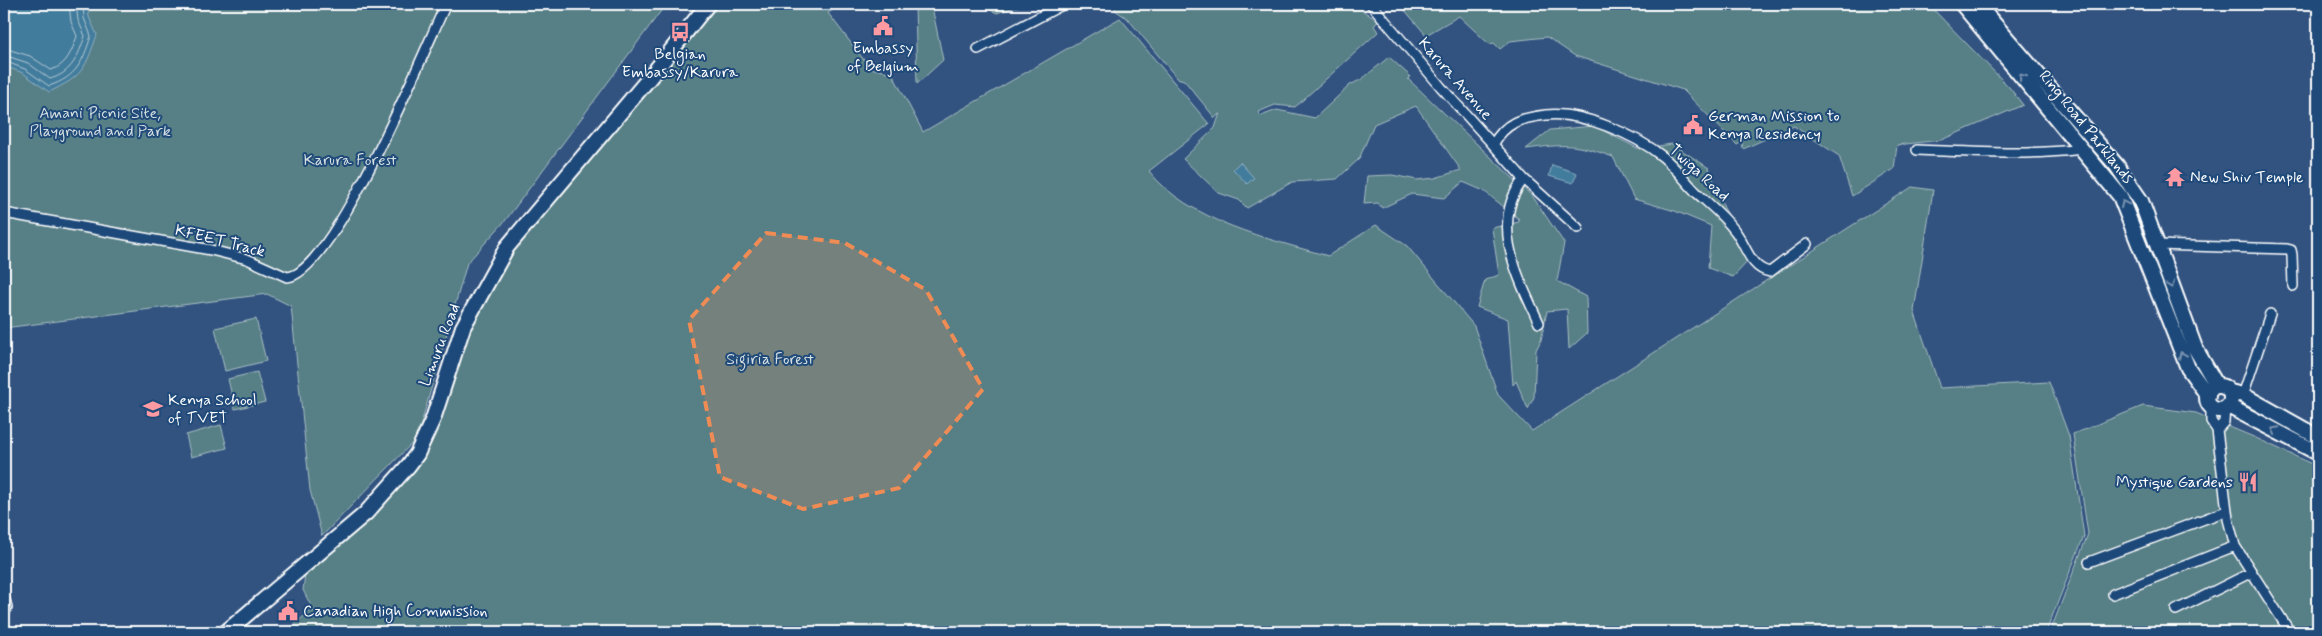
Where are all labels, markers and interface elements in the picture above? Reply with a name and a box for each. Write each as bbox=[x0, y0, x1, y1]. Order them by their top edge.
public building icon: Embassy of Belgium bbox=[872, 15, 894, 37]
bus stop icon: Belgian Embassy/Karura bbox=[669, 21, 691, 43]
street label: Karura Avenue bbox=[1413, 33, 1497, 125]
place label: Embassy of Belgium bbox=[847, 38, 919, 77]
place label: Belgian Embassy/Karura bbox=[622, 44, 739, 83]
street label: Ring Road Parklands bbox=[2033, 66, 2138, 189]
one-way arrow bbox=[2020, 74, 2028, 83]
park label: Amani Picnic Site, Playground and Park bbox=[29, 103, 171, 142]
place label: German Mission to Kenya Residency bbox=[1708, 106, 1840, 145]
public building icon: German Mission to Kenya Residency bbox=[1682, 114, 1704, 136]
street label: Twiga Road bbox=[1664, 140, 1734, 207]
park label: Karura Forest bbox=[304, 150, 397, 171]
temple icon: New Shiv Temple bbox=[2164, 166, 2186, 188]
place label: New Shiv Temple bbox=[2190, 167, 2304, 188]
one-way arrow bbox=[2120, 200, 2130, 209]
street label: KFEET Track bbox=[173, 220, 267, 262]
one-way arrow bbox=[2165, 280, 2175, 289]
street label: Limuru Road bbox=[415, 301, 465, 389]
park label: Sigiria Forest bbox=[726, 349, 814, 371]
one-way arrow bbox=[2178, 351, 2189, 360]
place label: Kenya School of TVET bbox=[168, 390, 257, 429]
school or university icon: Kenya School of TVET bbox=[142, 398, 164, 420]
one-way arrow bbox=[2271, 426, 2280, 436]
restaurant icon: Mystique Gardens bbox=[2237, 471, 2259, 493]
place label: Mystique Gardens bbox=[2116, 472, 2233, 493]
public building icon: Canadian High Commission bbox=[277, 600, 299, 622]
place label: Canadian High Commission bbox=[303, 601, 488, 623]

